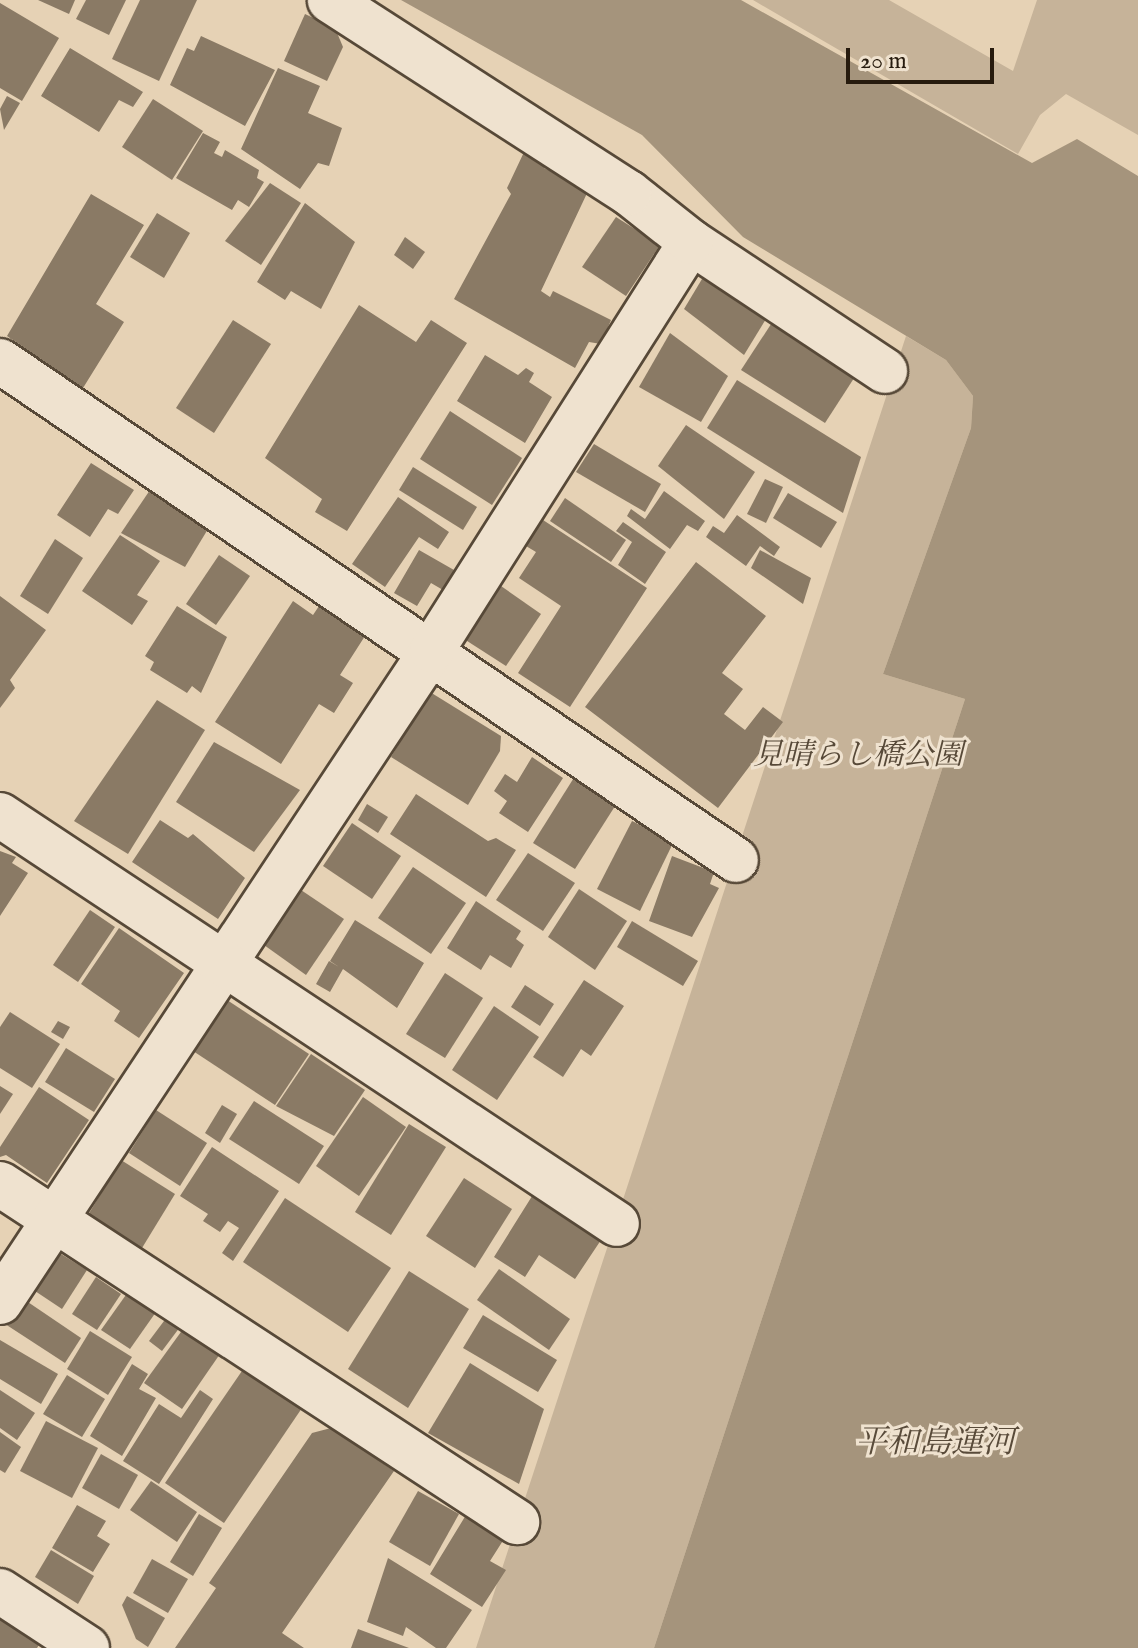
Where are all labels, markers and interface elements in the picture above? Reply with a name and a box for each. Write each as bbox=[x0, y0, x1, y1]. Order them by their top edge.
scale bar bbox=[850, 32, 998, 82]
text: 20 m bbox=[860, 46, 907, 77]
park label: 見晴らし橋公園 bbox=[753, 738, 963, 774]
water label: 平和島運河 bbox=[855, 1425, 1015, 1463]

